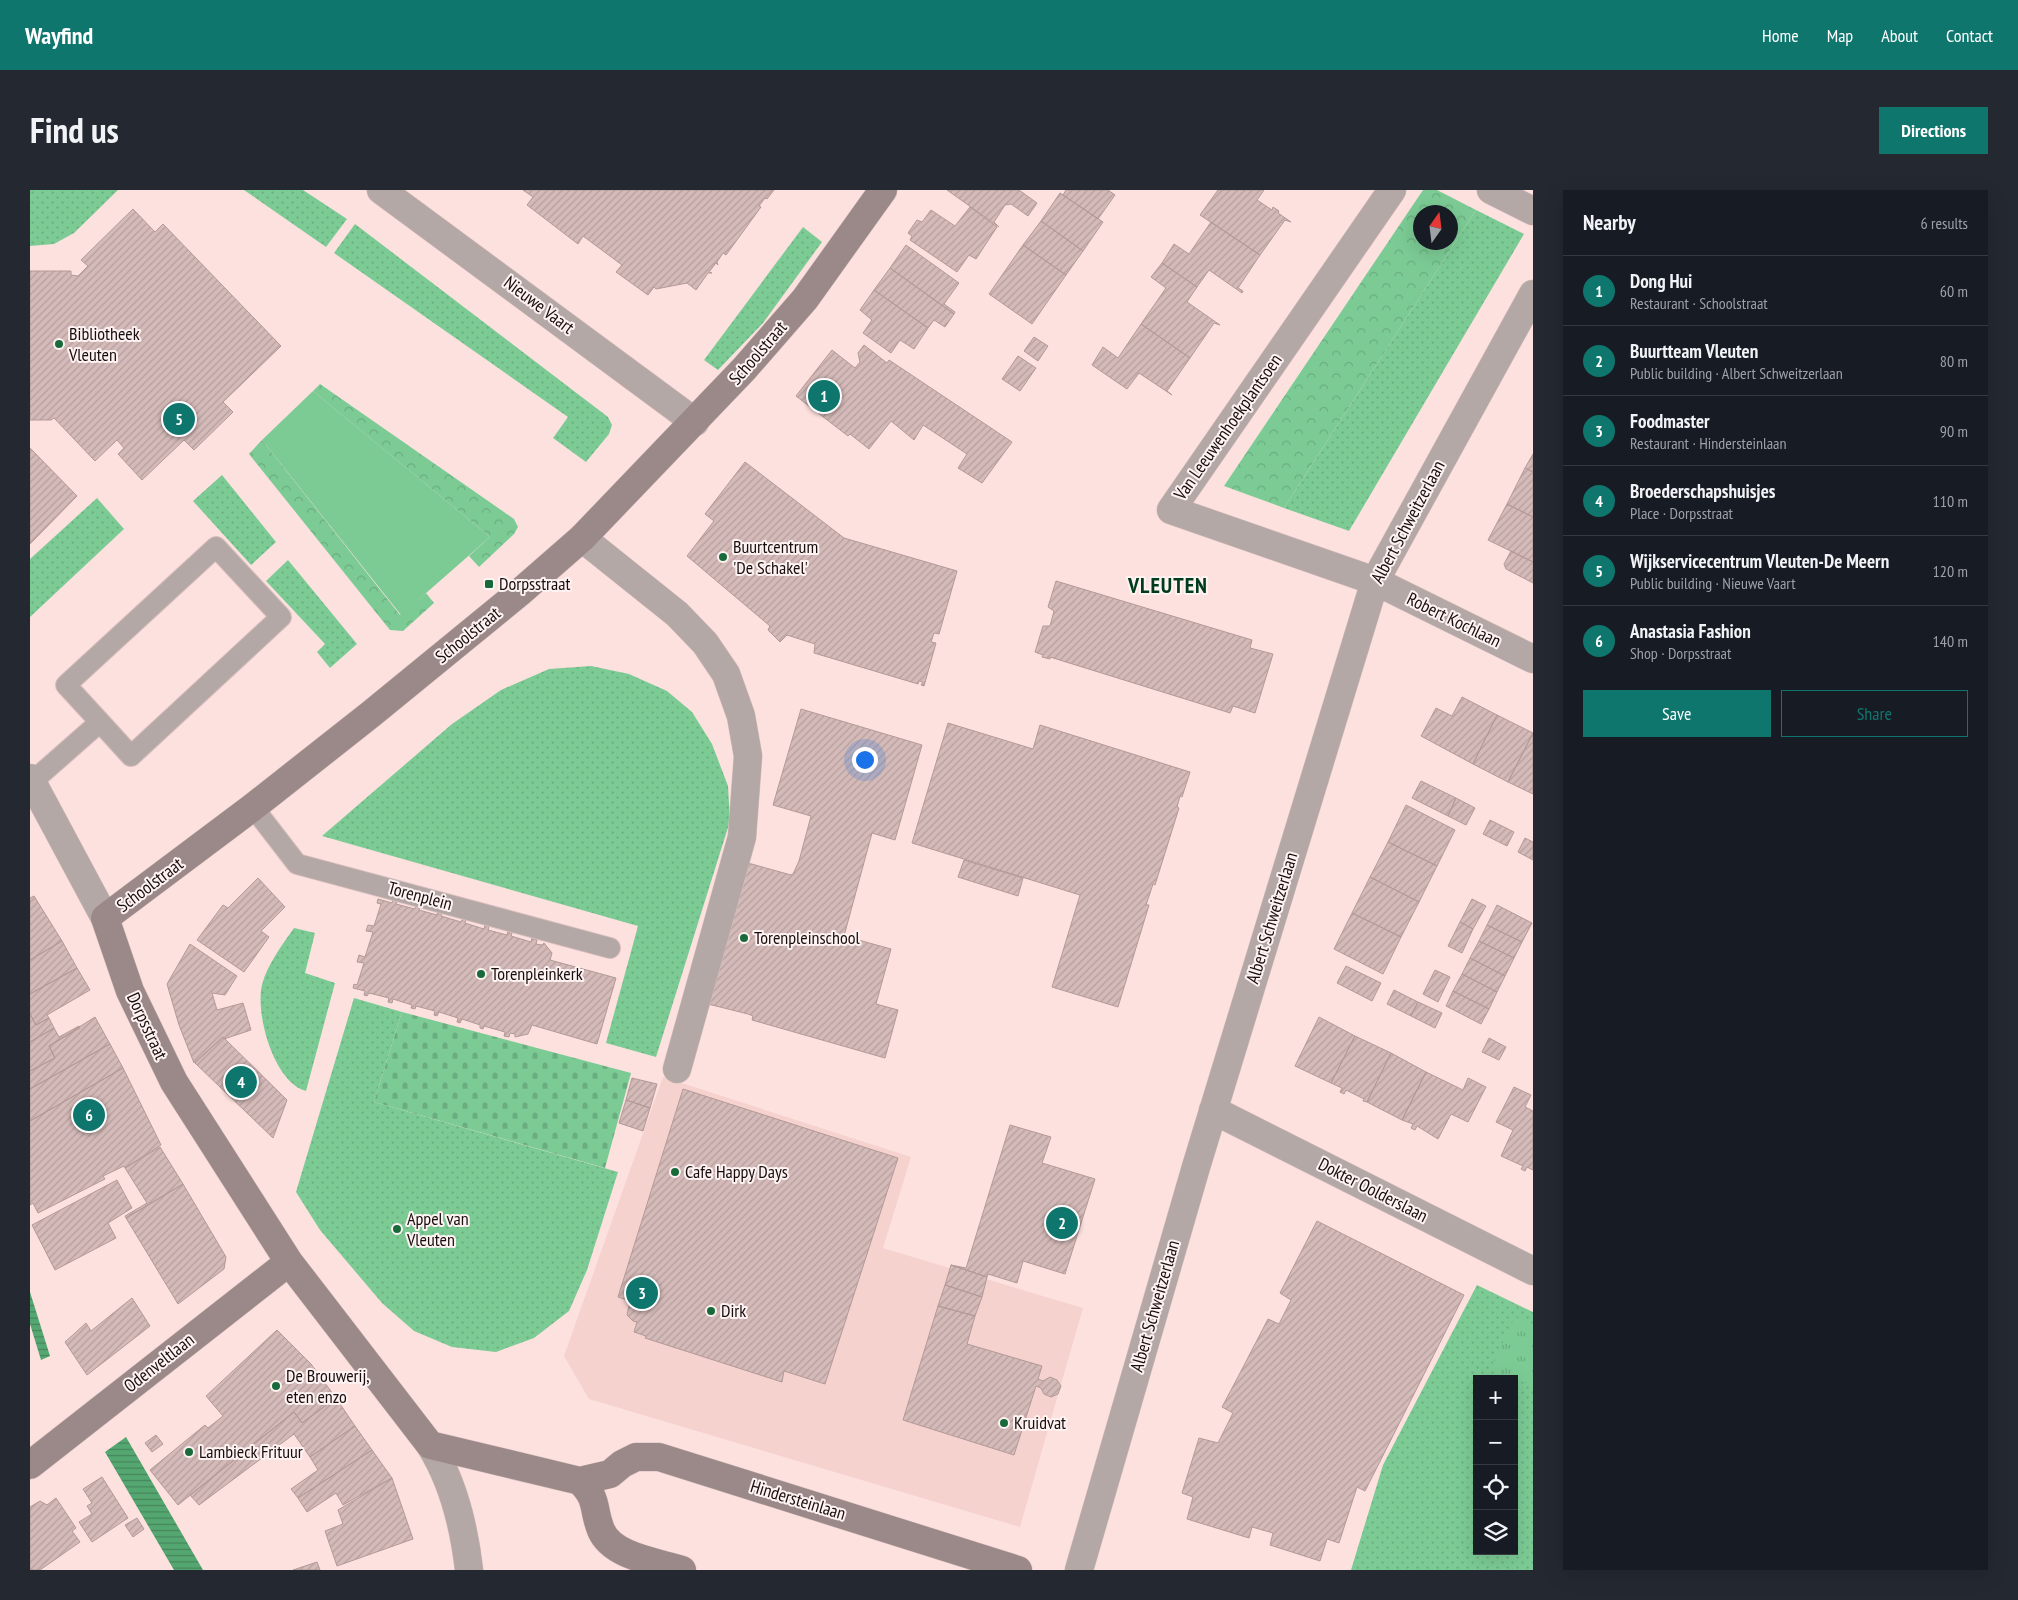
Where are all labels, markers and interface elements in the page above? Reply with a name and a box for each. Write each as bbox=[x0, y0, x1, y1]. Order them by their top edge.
text: Wayfind bbox=[25, 20, 93, 51]
text: Home bbox=[1762, 24, 1799, 47]
text: Map bbox=[1827, 24, 1853, 47]
text: About bbox=[1881, 24, 1918, 47]
text: Contact bbox=[1946, 24, 1993, 47]
text: Find us bbox=[30, 107, 119, 153]
button: Directions bbox=[1879, 107, 1988, 154]
north arrow bbox=[1413, 205, 1458, 250]
text: Nearby bbox=[1583, 209, 1636, 236]
text: 6 results bbox=[1921, 213, 1968, 233]
text: Dong Hui bbox=[1630, 269, 1692, 293]
street label: Nieuwe Vaart bbox=[499, 271, 579, 339]
text: 1 bbox=[1595, 281, 1603, 301]
text: 60 m bbox=[1940, 281, 1968, 301]
text: Restaurant · Schoolstraat bbox=[1630, 293, 1768, 313]
street label: Schoolstraat bbox=[724, 316, 792, 389]
place label: Bibliotheek Vleuten bbox=[68, 322, 140, 366]
marker: Bibliotheek Vleuten bbox=[53, 338, 65, 350]
text: Buurtteam Vleuten bbox=[1630, 339, 1758, 363]
street label: Van Leeuwenhoekplantsoen bbox=[1168, 349, 1287, 505]
text: 2 bbox=[1595, 351, 1603, 371]
text: 80 m bbox=[1940, 351, 1968, 371]
text: Public building · Albert Schweitzerlaan bbox=[1630, 363, 1843, 383]
pin: 1 bbox=[808, 377, 840, 415]
pin: 5 bbox=[163, 400, 195, 438]
text: Foodmaster bbox=[1630, 409, 1710, 433]
text: 3 bbox=[1595, 421, 1603, 441]
text: 90 m bbox=[1940, 421, 1968, 441]
text: Restaurant · Hindersteinlaan bbox=[1630, 433, 1787, 453]
street label: Albert Schweitzerlaan bbox=[1365, 456, 1450, 587]
text: Broederschapshuisjes bbox=[1630, 479, 1775, 503]
text: 4 bbox=[1595, 491, 1603, 511]
text: 110 m bbox=[1933, 491, 1968, 511]
text: Place · Dorpsstraat bbox=[1630, 503, 1733, 523]
place label: Buurtcentrum 'De Schakel' bbox=[733, 535, 818, 579]
text: Wijkservicecentrum Vleuten-De Meern bbox=[1630, 549, 1889, 573]
marker: Buurtcentrum 'De Schakel' bbox=[717, 551, 729, 563]
text: 5 bbox=[1595, 561, 1603, 581]
text: 120 m bbox=[1933, 561, 1968, 581]
district label: VLEUTEN bbox=[1127, 571, 1208, 599]
place label: Dorpsstraat bbox=[499, 572, 570, 595]
text: Public building · Nieuwe Vaart bbox=[1630, 573, 1796, 593]
marker: Dorpsstraat bbox=[483, 578, 495, 590]
street label: Robert Kochlaan bbox=[1403, 587, 1505, 652]
street label: Schoolstraat bbox=[430, 601, 505, 668]
text: Anastasia Fashion bbox=[1630, 619, 1751, 643]
text: 6 bbox=[1595, 631, 1603, 651]
text: 140 m bbox=[1933, 631, 1968, 651]
text: Shop · Dorpsstraat bbox=[1630, 643, 1731, 663]
button: Save bbox=[1583, 690, 1771, 737]
button: Share bbox=[1781, 690, 1968, 737]
your location bbox=[852, 747, 878, 773]
street label: Albert Schweitzerlaan bbox=[1241, 849, 1302, 986]
street label: Schoolstraat bbox=[112, 852, 187, 917]
street label: Torenplein bbox=[386, 876, 455, 915]
place label: Torenpleinschool bbox=[754, 926, 860, 949]
marker: Torenpleinschool bbox=[738, 932, 750, 944]
place label: Torenpleinkerk bbox=[491, 962, 583, 985]
marker: Torenpleinkerk bbox=[475, 968, 487, 980]
street label: Dorpsstraat bbox=[122, 989, 173, 1063]
pin: 4 bbox=[225, 1063, 257, 1101]
pin: 6 bbox=[73, 1096, 105, 1134]
street label: Dokter Oolderslaan bbox=[1315, 1152, 1432, 1227]
place label: Cafe Happy Days bbox=[685, 1160, 788, 1183]
marker: Cafe Happy Days bbox=[669, 1166, 681, 1178]
pin: 2 bbox=[1046, 1204, 1078, 1242]
place label: Appel van Vleuten bbox=[406, 1207, 469, 1251]
marker: Appel van Vleuten bbox=[391, 1223, 403, 1235]
street label: Albert Schweitzerlaan bbox=[1125, 1237, 1184, 1374]
pin: 3 bbox=[626, 1274, 658, 1312]
place label: Dirk bbox=[721, 1299, 746, 1322]
marker: Dirk bbox=[705, 1305, 717, 1317]
street label: Odenveltlaan bbox=[119, 1328, 199, 1397]
place label: De Brouwerij, eten enzo bbox=[286, 1364, 370, 1408]
map controls bbox=[1473, 1375, 1518, 1555]
button: + bbox=[1473, 1375, 1518, 1420]
marker: De Brouwerij, eten enzo bbox=[270, 1380, 282, 1392]
place label: Kruidvat bbox=[1014, 1411, 1066, 1434]
marker: Kruidvat bbox=[998, 1417, 1010, 1429]
button: − bbox=[1473, 1420, 1518, 1465]
place label: Lambieck Frituur bbox=[199, 1440, 303, 1463]
marker: Lambieck Frituur bbox=[183, 1446, 195, 1458]
button: locate bbox=[1473, 1465, 1518, 1510]
street label: Hindersteinlaan bbox=[748, 1474, 848, 1525]
button: layers bbox=[1473, 1510, 1518, 1555]

